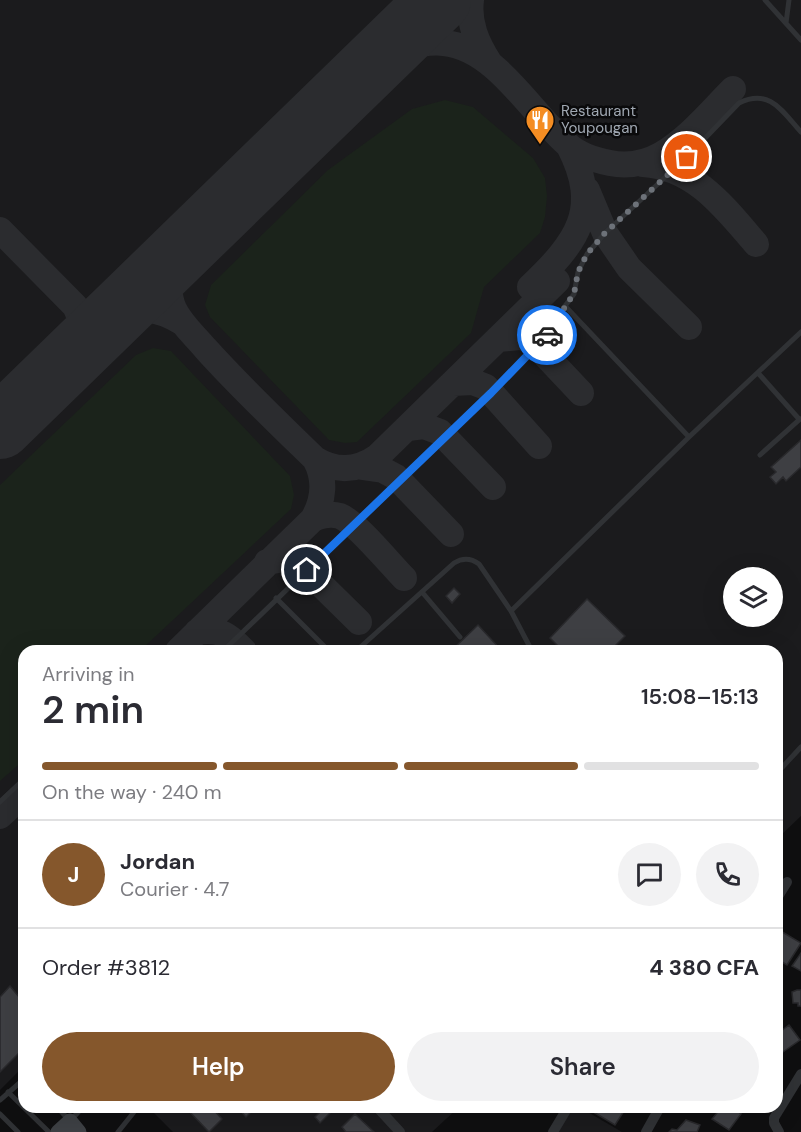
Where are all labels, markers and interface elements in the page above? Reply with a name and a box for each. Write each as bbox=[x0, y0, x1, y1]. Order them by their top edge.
place label: Restaurant Youpougan bbox=[561, 101, 638, 138]
restaurant icon: Restaurant Youpougan bbox=[524, 104, 556, 146]
pin bbox=[661, 131, 712, 182]
icon: bag bbox=[670, 140, 703, 173]
courier bbox=[517, 305, 577, 365]
icon: car bbox=[531, 319, 564, 352]
pin bbox=[281, 544, 332, 595]
icon: home bbox=[290, 553, 323, 586]
map controls bbox=[723, 567, 783, 627]
button: layers bbox=[723, 567, 783, 627]
text: Arriving in bbox=[42, 661, 134, 687]
text: 15:08–15:13 bbox=[641, 682, 759, 711]
text: 2 min bbox=[42, 684, 144, 735]
text: On the way · 240 m bbox=[42, 779, 222, 805]
button: chat bbox=[618, 843, 681, 906]
button: phone bbox=[696, 843, 759, 906]
text: Jordan bbox=[120, 847, 195, 876]
text: J bbox=[68, 860, 79, 889]
text: Courier · 4.7 bbox=[120, 876, 229, 902]
text: Order #3812 bbox=[42, 953, 170, 982]
text: 4 380 CFA bbox=[649, 953, 759, 982]
button: Help bbox=[42, 1032, 395, 1101]
button: Share bbox=[407, 1032, 759, 1101]

